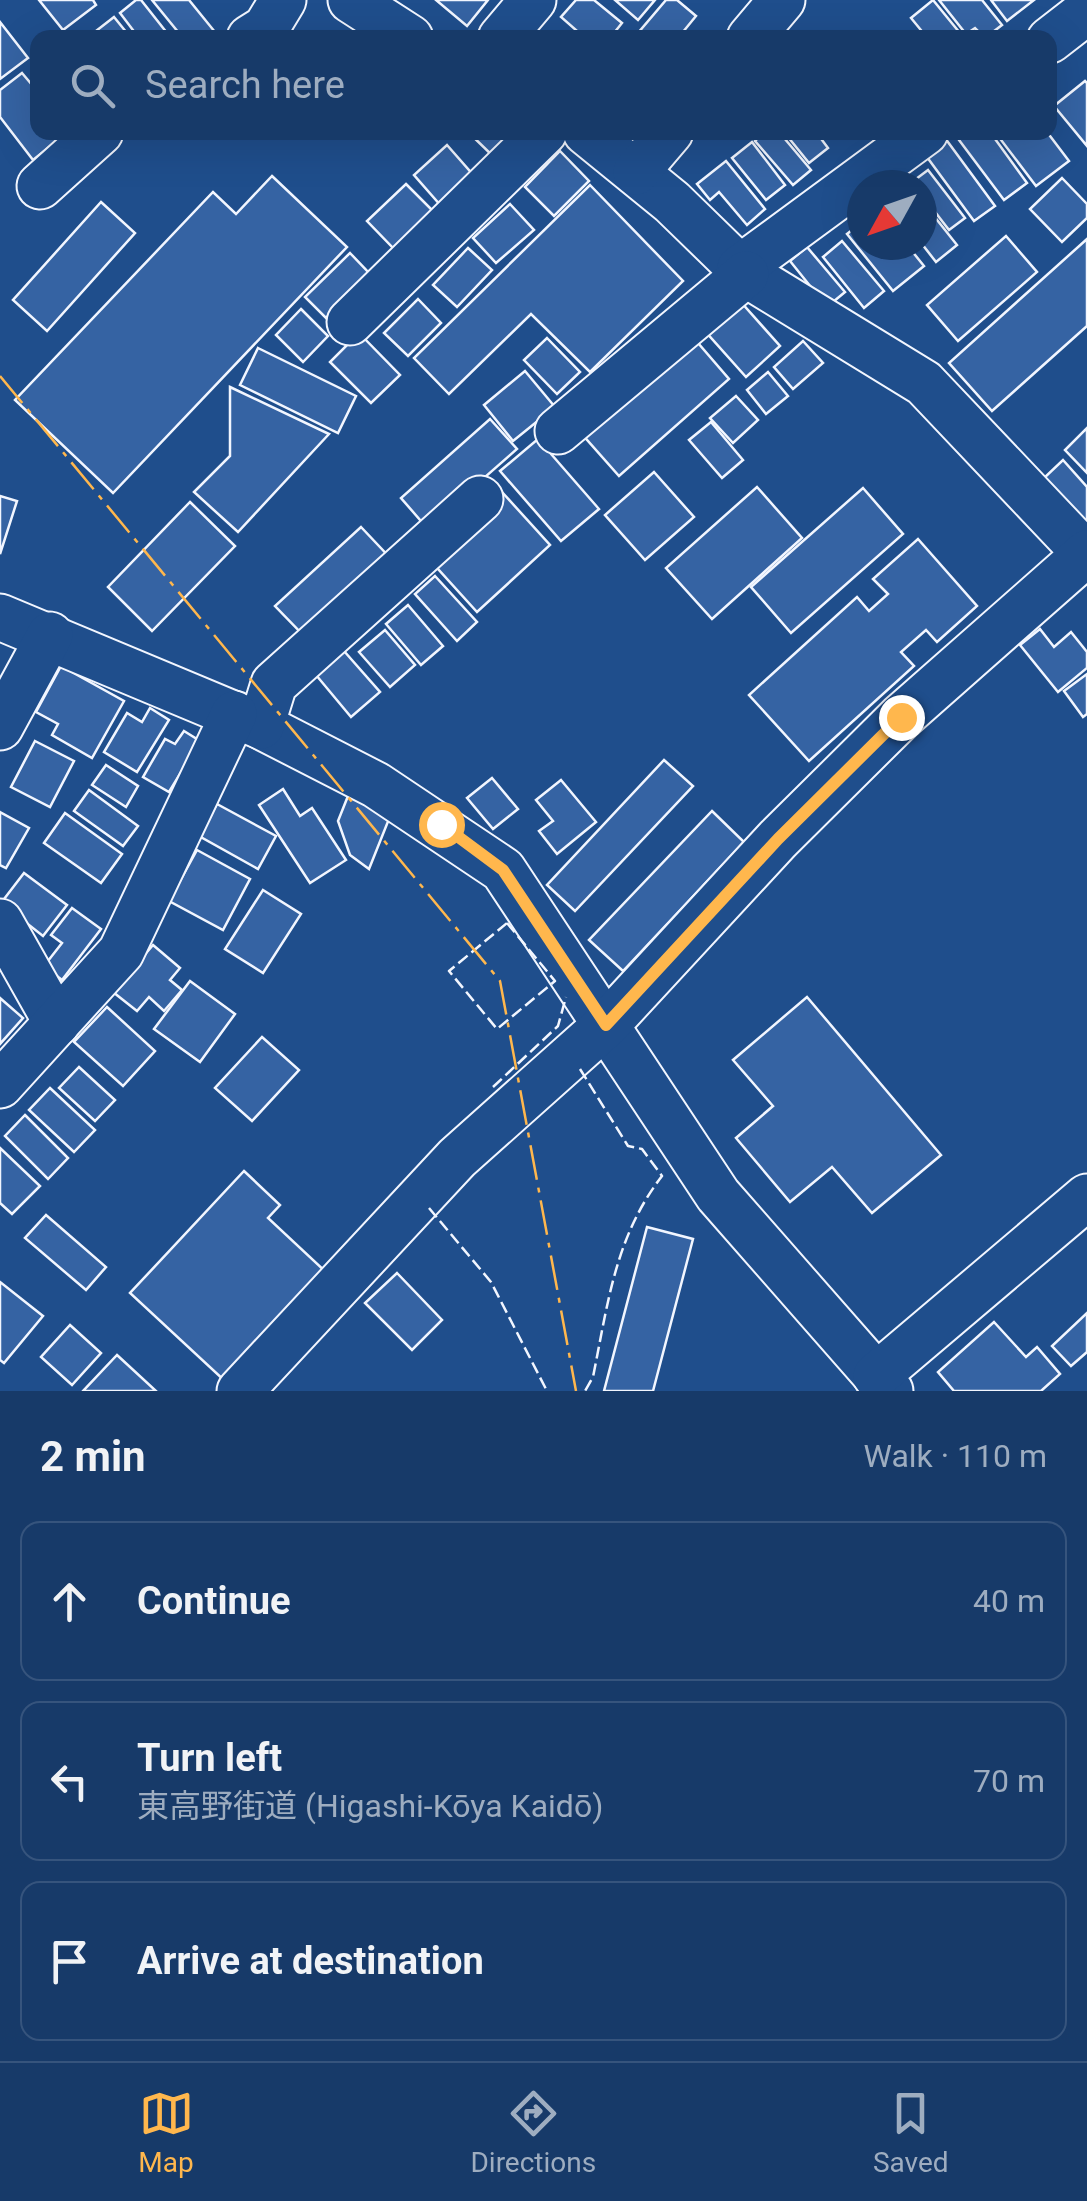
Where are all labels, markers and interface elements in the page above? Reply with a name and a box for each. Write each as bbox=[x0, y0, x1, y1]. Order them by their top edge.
search box bbox=[30, 30, 1057, 140]
icon: search bbox=[65, 58, 120, 113]
text: Search here bbox=[145, 63, 345, 107]
north arrow bbox=[847, 170, 937, 260]
route end bbox=[879, 695, 925, 741]
route start bbox=[419, 802, 465, 848]
text: 2 min bbox=[40, 1432, 146, 1481]
text: Walk · 110 m bbox=[864, 1437, 1047, 1475]
icon: ahead bbox=[42, 1574, 97, 1629]
text: Continue bbox=[137, 1579, 291, 1623]
text: 40 m bbox=[973, 1582, 1045, 1620]
text: Turn left bbox=[137, 1736, 282, 1780]
icon: left bbox=[42, 1754, 97, 1809]
text: 70 m bbox=[973, 1762, 1045, 1800]
text: 東高野街道 (Higashi-Kōya Kaidō) bbox=[137, 1787, 603, 1825]
icon: arrive bbox=[42, 1934, 97, 1989]
text: Arrive at destination bbox=[137, 1939, 484, 1983]
tab: Map bbox=[138, 2086, 194, 2179]
tab: Directions bbox=[470, 2086, 596, 2179]
tab: Saved bbox=[873, 2086, 949, 2179]

